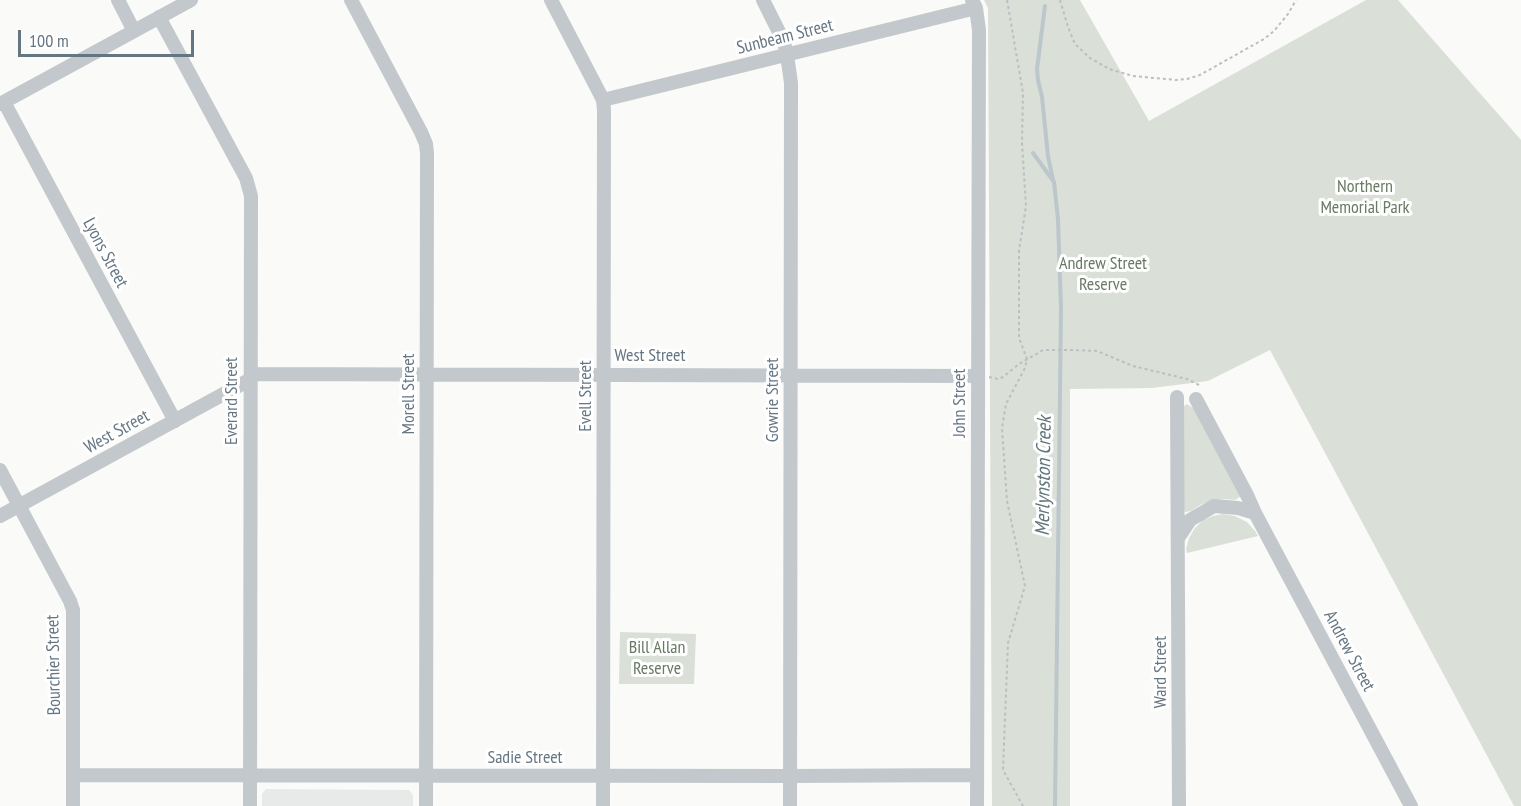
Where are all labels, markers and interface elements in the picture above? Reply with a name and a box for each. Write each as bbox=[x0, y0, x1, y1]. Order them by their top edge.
street label: Sunbeam Street bbox=[735, 15, 835, 59]
scale bar bbox=[21, 18, 196, 56]
text: 100 m bbox=[29, 29, 69, 52]
park label: Northern Memorial Park bbox=[1320, 176, 1410, 219]
street label: Lyons Street bbox=[78, 215, 132, 291]
park label: Andrew Street Reserve bbox=[1059, 253, 1147, 296]
street label: West Street bbox=[615, 345, 685, 367]
street label: Morell Street bbox=[398, 353, 420, 435]
street label: Everard Street bbox=[221, 357, 243, 445]
street label: Gowrie Street bbox=[762, 358, 784, 442]
street label: Evell Street bbox=[575, 360, 597, 432]
street label: John Street bbox=[949, 368, 971, 438]
street label: West Street bbox=[81, 405, 153, 459]
water label: Merlynston Creek bbox=[1031, 416, 1057, 536]
street label: Andrew Street bbox=[1319, 607, 1379, 695]
street label: Bourchier Street bbox=[42, 614, 66, 716]
street label: Ward Street bbox=[1150, 636, 1172, 708]
park label: Bill Allan Reserve bbox=[629, 637, 685, 680]
street label: Sadie Street bbox=[487, 747, 563, 769]

